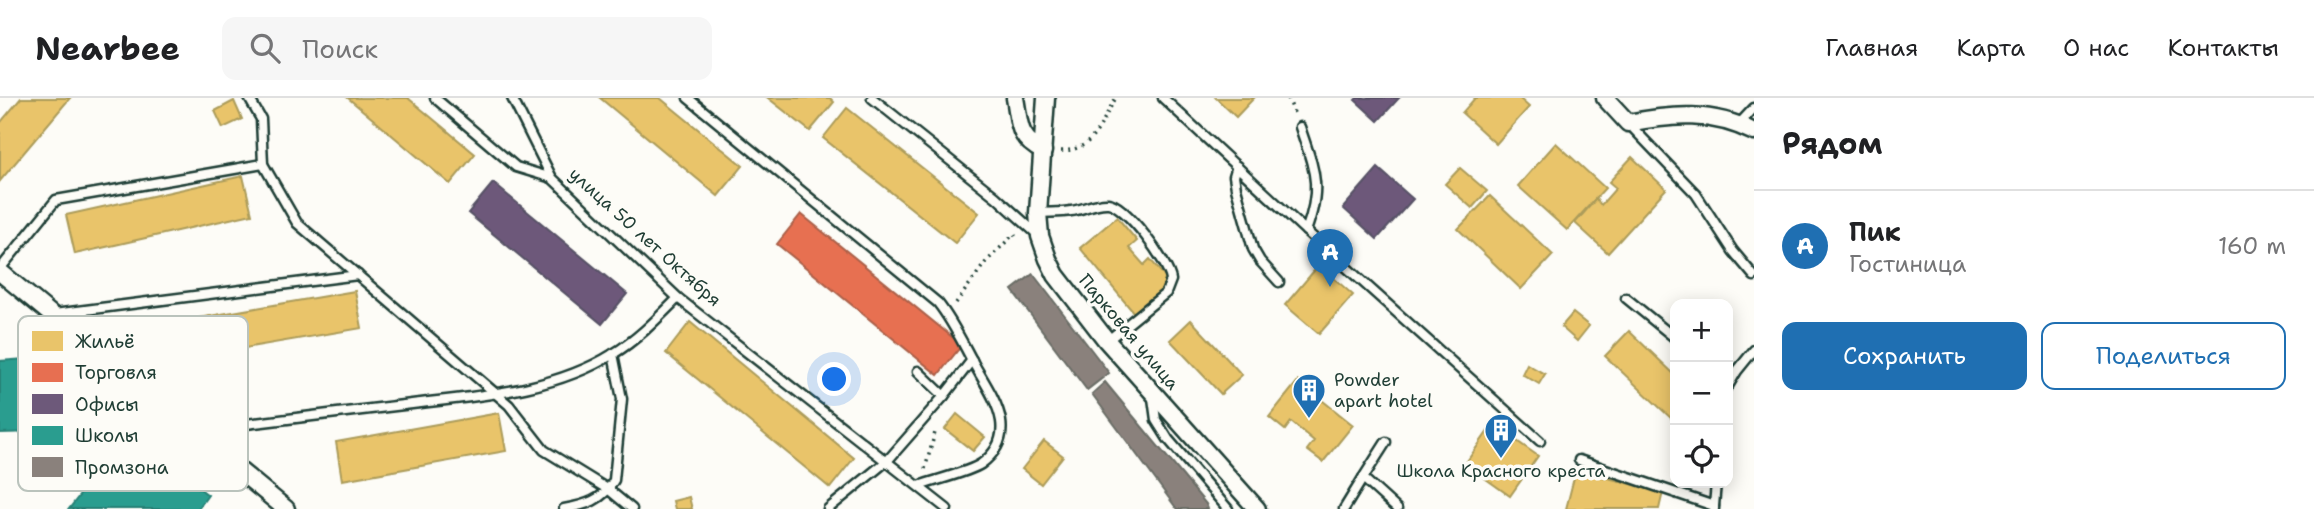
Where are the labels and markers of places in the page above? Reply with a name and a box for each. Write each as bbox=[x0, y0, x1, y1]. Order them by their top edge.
pin: A bbox=[1307, 229, 1353, 287]
place label: Powder apart hotel bbox=[1334, 368, 1433, 413]
building icon: Powder apart hotel bbox=[1290, 371, 1328, 420]
building icon: Школа Красного креста bbox=[1482, 411, 1520, 460]
place label: Школа Красного креста bbox=[1396, 459, 1606, 483]

